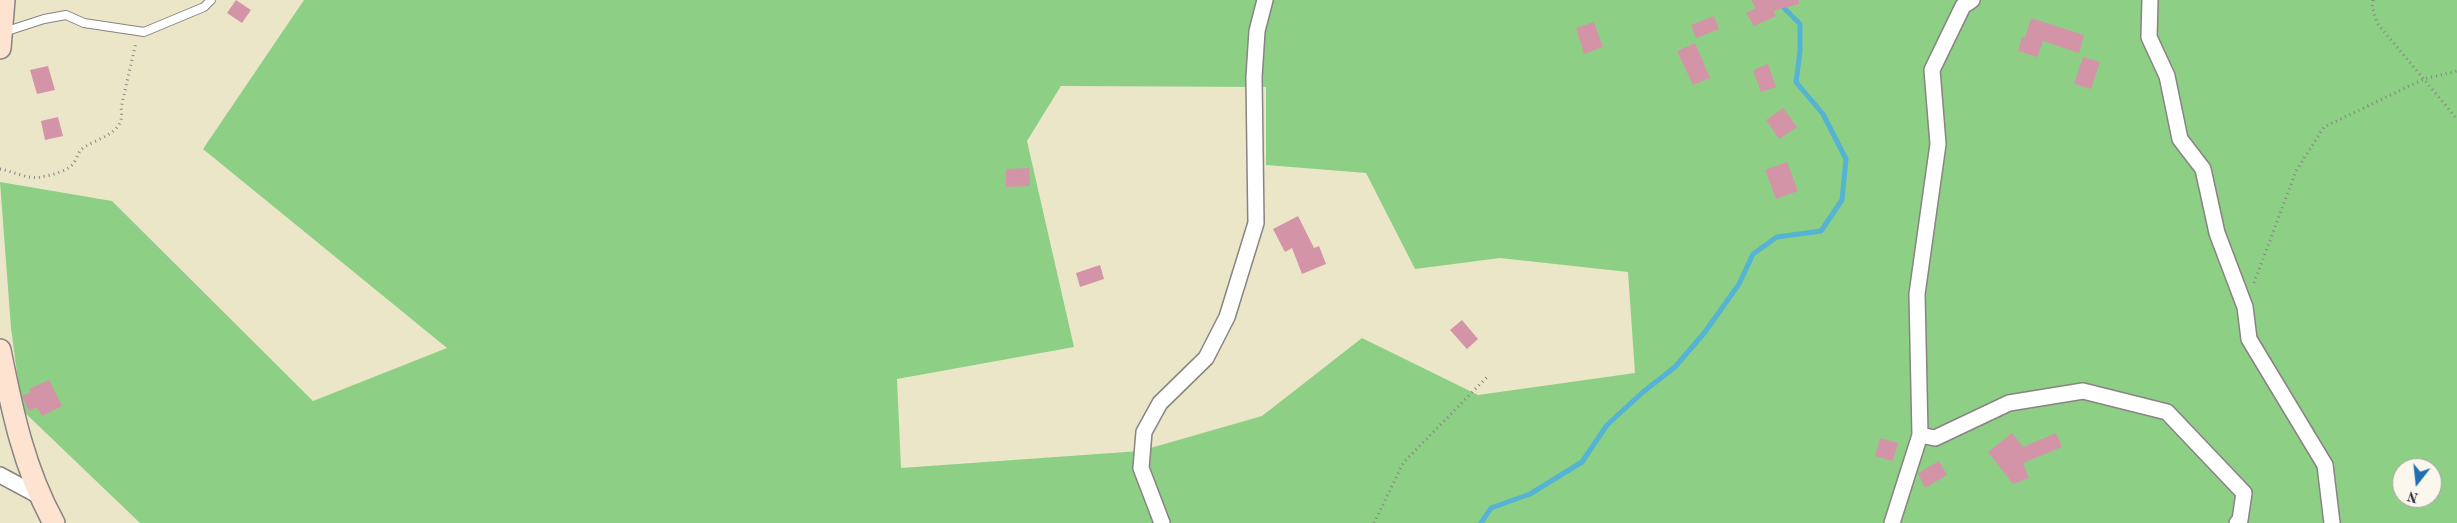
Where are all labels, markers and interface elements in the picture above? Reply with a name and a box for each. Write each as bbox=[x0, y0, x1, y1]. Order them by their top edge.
north arrow bbox=[2392, 458, 2442, 508]
text: N bbox=[2406, 488, 2420, 505]

